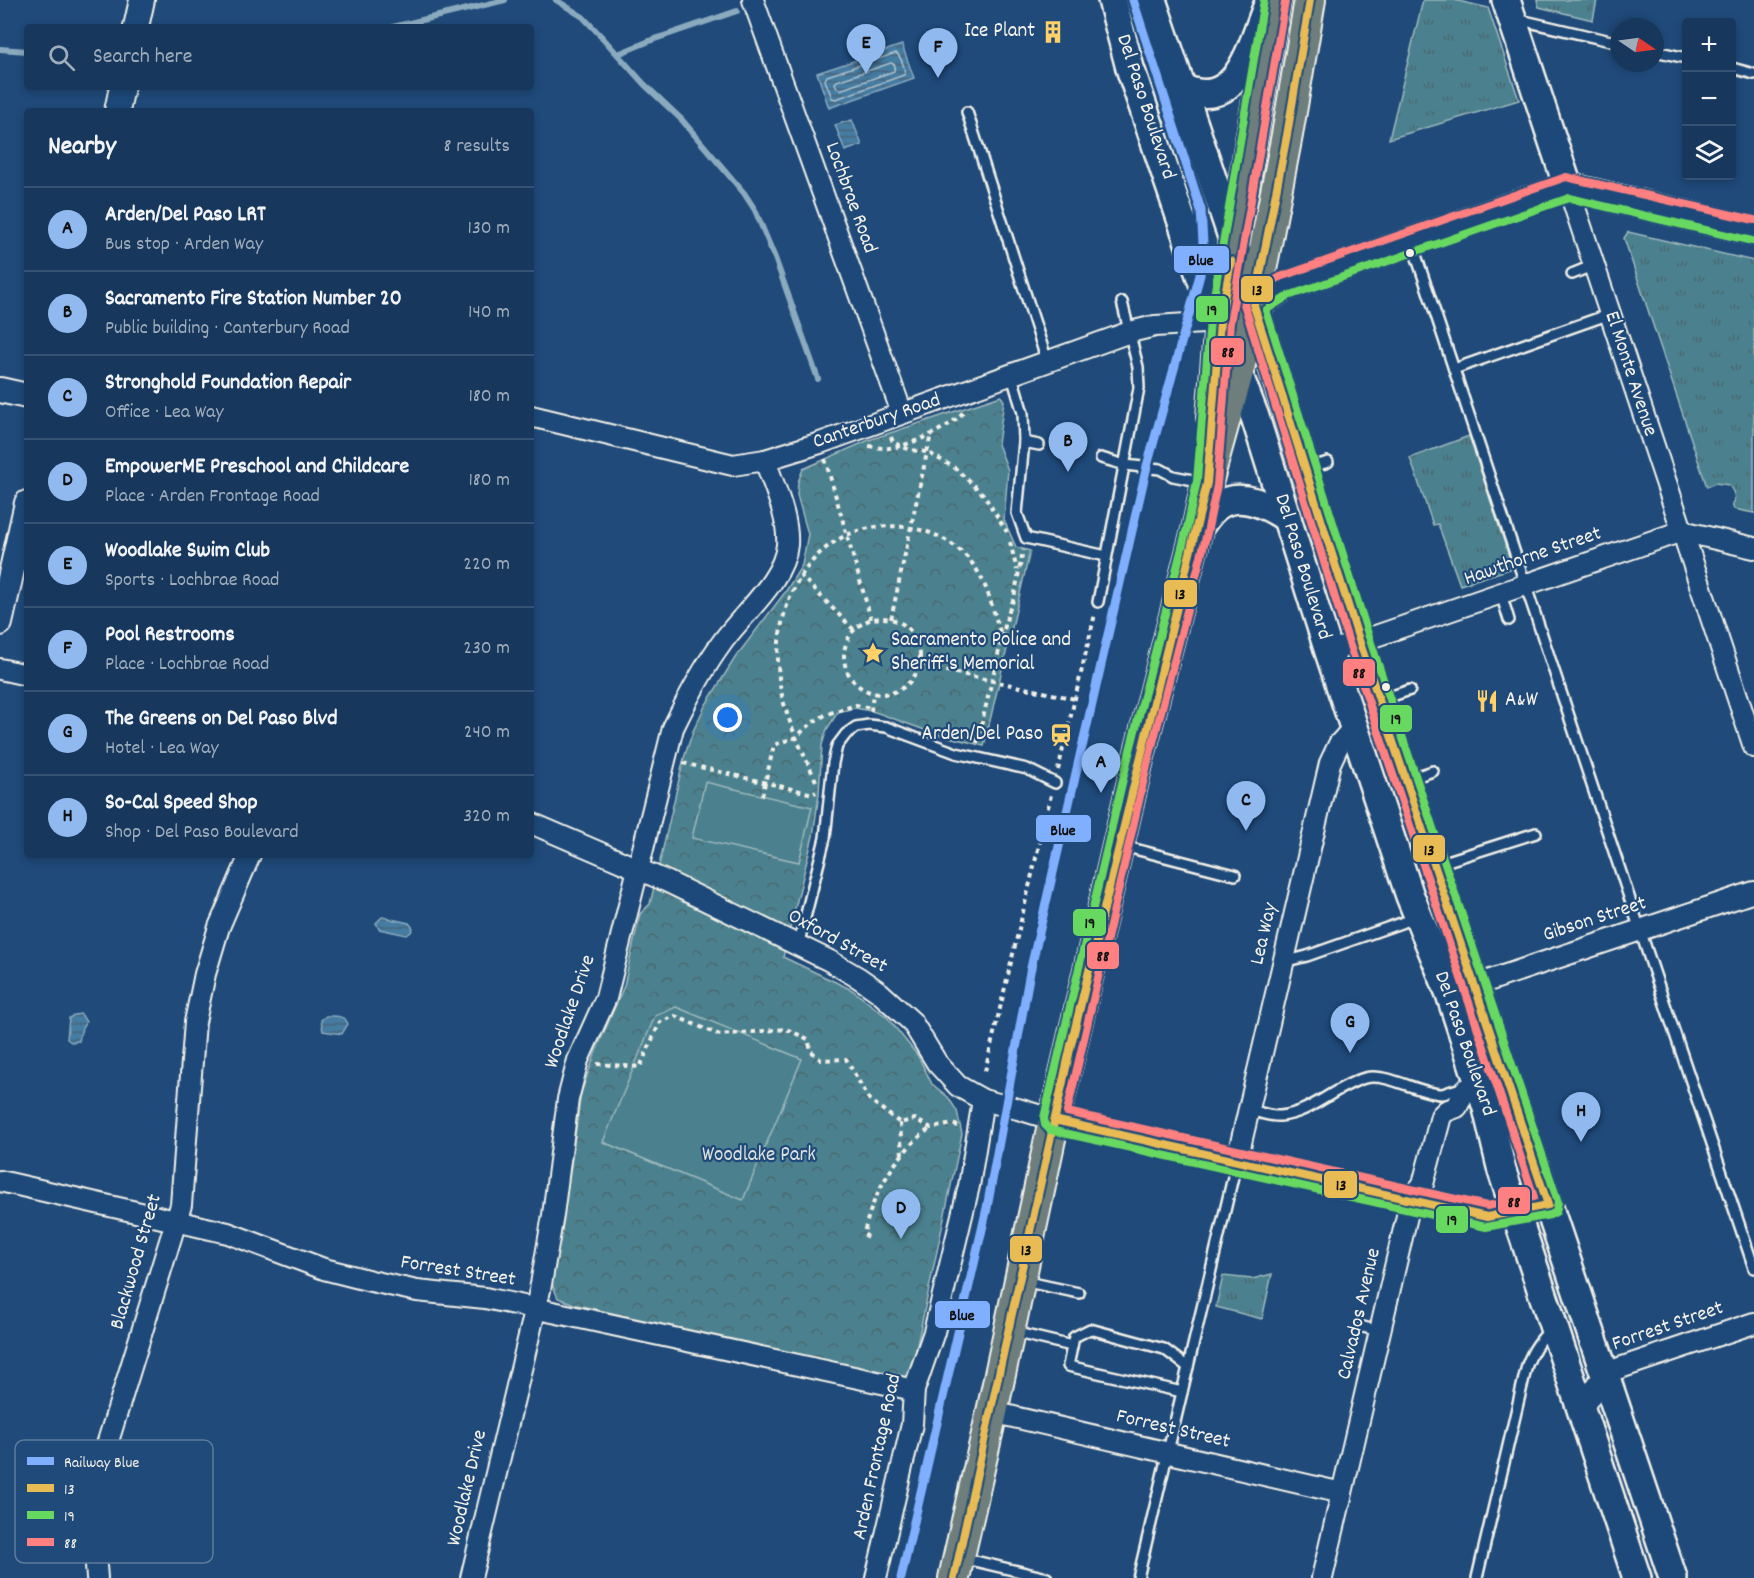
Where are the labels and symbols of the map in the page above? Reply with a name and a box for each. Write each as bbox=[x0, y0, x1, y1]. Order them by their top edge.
place label: Ice Plant bbox=[964, 17, 1035, 47]
north arrow bbox=[1610, 18, 1664, 72]
building icon: Ice Plant bbox=[1040, 19, 1066, 45]
pin: E bbox=[846, 25, 886, 74]
pin: F bbox=[918, 28, 958, 78]
street label: Del Paso Boulevard bbox=[1107, 31, 1183, 183]
street label: Lochbrae Road bbox=[816, 138, 884, 258]
line badge: Blue bbox=[1173, 245, 1230, 274]
unlabelled marker bbox=[1404, 247, 1416, 259]
text: Blue bbox=[1188, 250, 1214, 273]
line badge: 13 bbox=[1240, 275, 1274, 303]
text: 13 bbox=[1252, 280, 1262, 303]
line badge: 19 bbox=[1195, 295, 1229, 323]
text: 19 bbox=[1207, 300, 1217, 323]
street label: El Monte Avenue bbox=[1596, 308, 1664, 440]
line badge: 88 bbox=[1210, 337, 1245, 366]
text: 88 bbox=[1222, 342, 1235, 365]
street label: Canterbury Road bbox=[809, 386, 945, 458]
pin: B bbox=[1048, 422, 1088, 472]
street label: Del Paso Boulevard bbox=[1266, 490, 1338, 644]
street label: Hawthorne Street bbox=[1460, 519, 1606, 595]
line badge: 13 bbox=[1163, 579, 1198, 608]
text: 13 bbox=[1175, 584, 1185, 607]
place label: Sacramento Police and Sheriff's Memorial bbox=[891, 626, 1071, 680]
place icon: Sacramento Police and Sheriff's Memorial bbox=[860, 640, 886, 666]
line badge: 88 bbox=[1342, 658, 1376, 687]
text: 88 bbox=[1353, 663, 1366, 686]
unlabelled marker bbox=[1380, 681, 1392, 693]
place label: A&W bbox=[1505, 686, 1539, 716]
restaurant icon: A&W bbox=[1474, 688, 1500, 714]
your location bbox=[713, 703, 742, 732]
line badge: 19 bbox=[1379, 704, 1413, 733]
text: 19 bbox=[1391, 709, 1401, 732]
place label: Arden/Del Paso bbox=[922, 720, 1043, 750]
station icon: Arden/Del Paso bbox=[1048, 722, 1074, 748]
pin: A bbox=[1082, 744, 1120, 793]
pin: C bbox=[1226, 782, 1266, 831]
line badge: Blue bbox=[1035, 814, 1092, 843]
text: Blue bbox=[1050, 820, 1076, 843]
line badge: 13 bbox=[1412, 834, 1446, 863]
text: 13 bbox=[1424, 840, 1434, 863]
street label: Gibson Street bbox=[1539, 889, 1651, 951]
street label: Lea Way bbox=[1243, 900, 1287, 968]
street label: Oxford Street bbox=[782, 902, 893, 982]
line badge: 19 bbox=[1072, 908, 1107, 937]
text: 19 bbox=[1085, 913, 1095, 936]
line badge: 88 bbox=[1086, 941, 1120, 970]
text: 88 bbox=[1097, 946, 1110, 969]
street label: Woodlake Drive bbox=[538, 951, 604, 1073]
street label: Del Paso Boulevard bbox=[1425, 968, 1503, 1120]
pin: G bbox=[1330, 1004, 1370, 1053]
pin: H bbox=[1562, 1092, 1600, 1142]
park label: Woodlake Park bbox=[702, 1141, 816, 1171]
line badge: 13 bbox=[1323, 1170, 1358, 1199]
text: 13 bbox=[1336, 1175, 1346, 1198]
line badge: 88 bbox=[1497, 1186, 1531, 1215]
street label: Blackwood Street bbox=[103, 1190, 171, 1333]
pin: D bbox=[882, 1190, 920, 1239]
text: 88 bbox=[1508, 1192, 1521, 1215]
line badge: 19 bbox=[1435, 1205, 1469, 1234]
text: 19 bbox=[1447, 1210, 1457, 1233]
line badge: 13 bbox=[1009, 1235, 1043, 1263]
text: 13 bbox=[1021, 1240, 1031, 1263]
street label: Calvados Avenue bbox=[1330, 1245, 1390, 1383]
street label: Forrest Street bbox=[398, 1248, 518, 1296]
street label: Forrest Street bbox=[1608, 1294, 1728, 1360]
line badge: Blue bbox=[934, 1300, 991, 1329]
text: Blue bbox=[949, 1305, 975, 1328]
street label: Arden Frontage Road bbox=[846, 1371, 910, 1543]
street label: Forrest Street bbox=[1113, 1402, 1233, 1458]
street label: Woodlake Drive bbox=[440, 1427, 496, 1549]
legend bbox=[15, 1440, 213, 1563]
text: Railway Blue bbox=[64, 1452, 139, 1475]
text: 13 bbox=[64, 1479, 75, 1502]
text: 19 bbox=[64, 1506, 75, 1529]
text: 88 bbox=[64, 1533, 77, 1556]

